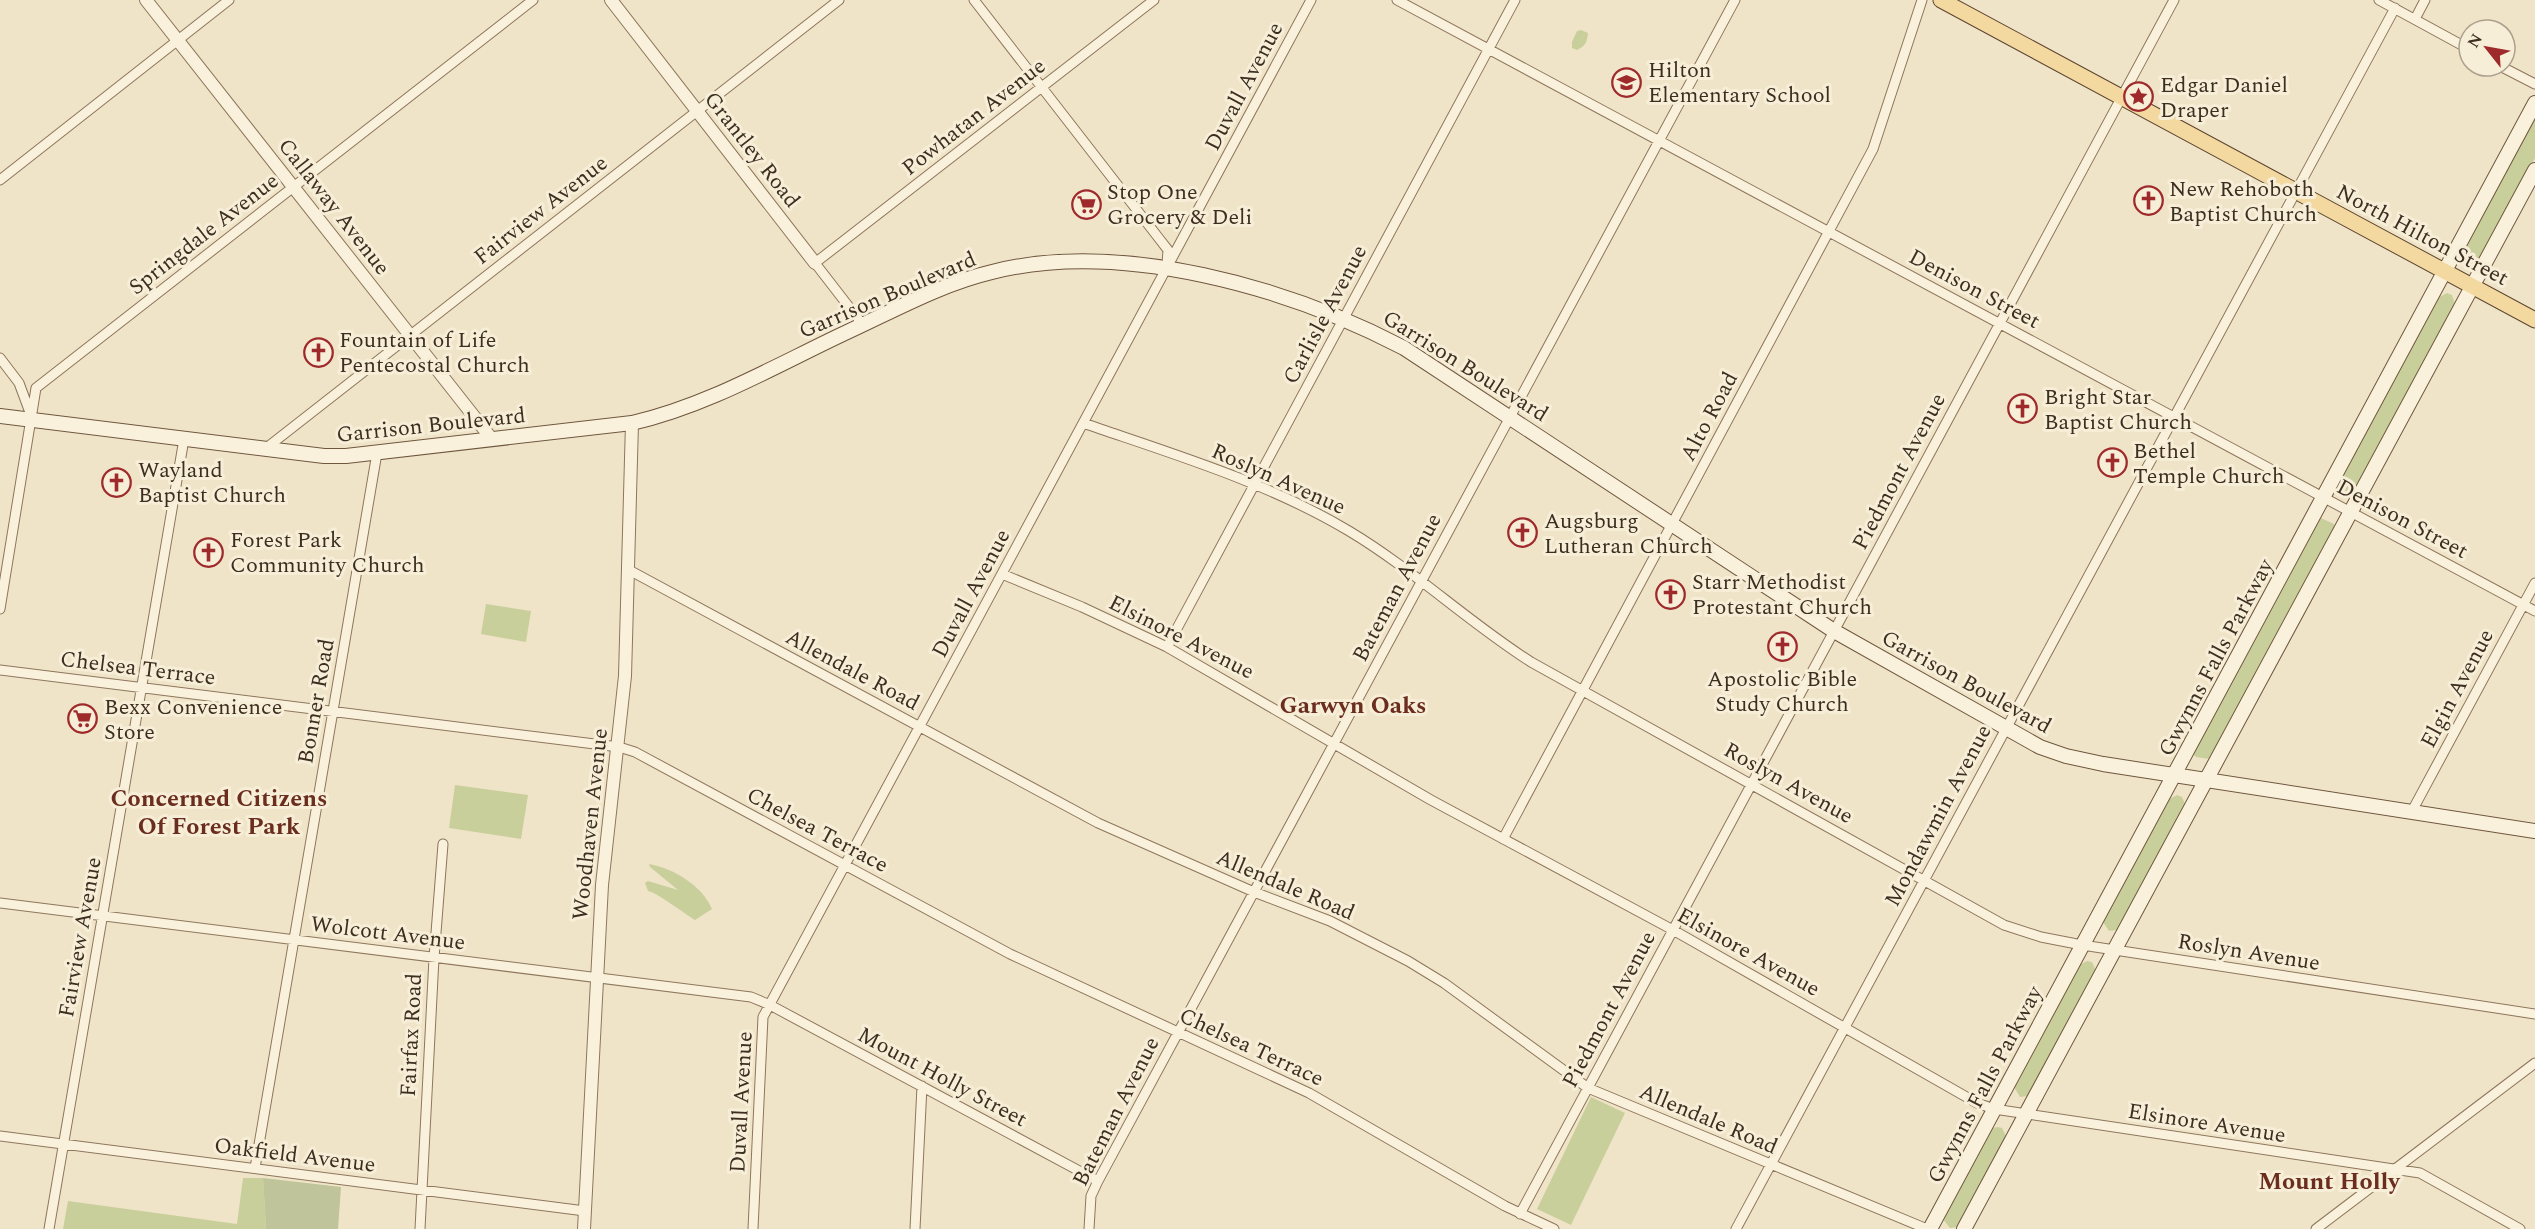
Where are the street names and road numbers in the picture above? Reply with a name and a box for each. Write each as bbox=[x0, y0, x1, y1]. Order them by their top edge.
street label: Duvall Avenue bbox=[1197, 16, 1292, 157]
street label: Powhatan Avenue bbox=[895, 50, 1053, 184]
street label: Grantley Road bbox=[696, 85, 808, 215]
street label: Callaway Avenue bbox=[270, 131, 398, 283]
street label: Fairview Avenue bbox=[467, 147, 615, 273]
street label: Springdale Avenue bbox=[122, 165, 286, 303]
street label: North Hilton Street bbox=[2330, 176, 2515, 295]
street label: Carlisle Avenue bbox=[1275, 239, 1376, 390]
street label: Denison Street bbox=[1903, 241, 2046, 338]
street label: Garrison Boulevard bbox=[794, 243, 982, 348]
street label: Garrison Boulevard bbox=[1376, 302, 1555, 431]
street label: Alto Road bbox=[1672, 366, 1747, 468]
street label: Piedmont Avenue bbox=[1844, 387, 1955, 556]
street label: Garrison Boulevard bbox=[335, 399, 527, 452]
street label: Roslyn Avenue bbox=[1206, 435, 1351, 524]
street label: Denison Street bbox=[2331, 471, 2474, 568]
street label: Bateman Avenue bbox=[1344, 507, 1450, 668]
street label: Duvall Avenue bbox=[924, 523, 1019, 664]
street label: Gwynns Falls Parkway bbox=[2150, 552, 2283, 762]
street label: Elsinore Avenue bbox=[1103, 586, 1260, 688]
street label: Allendale Road bbox=[779, 621, 925, 720]
street label: Garrison Boulevard bbox=[1875, 622, 2057, 743]
street label: Elgin Avenue bbox=[2412, 623, 2503, 754]
street label: Bonner Road bbox=[289, 636, 344, 766]
street label: Chelsea Terrace bbox=[58, 643, 217, 694]
street label: Mondawmin Avenue bbox=[1876, 719, 2000, 913]
street label: Woodhaven Avenue bbox=[564, 726, 617, 922]
street label: Roslyn Avenue bbox=[1717, 734, 1859, 833]
street label: Chelsea Terrace bbox=[740, 779, 894, 882]
street label: Allendale Road bbox=[1211, 841, 1360, 929]
street label: Fairview Avenue bbox=[50, 855, 111, 1020]
street label: Elsinore Avenue bbox=[1671, 899, 1826, 1005]
street label: Wolcott Avenue bbox=[309, 908, 467, 959]
street label: Piedmont Avenue bbox=[1554, 925, 1665, 1094]
street label: Roslyn Avenue bbox=[2175, 925, 2322, 980]
street label: Fairfax Road bbox=[392, 972, 431, 1098]
street label: Gwynns Falls Parkway bbox=[1919, 979, 2052, 1189]
street label: Chelsea Terrace bbox=[1174, 999, 1329, 1095]
street label: Mount Holly Street bbox=[852, 1019, 1033, 1136]
street label: Duvall Avenue bbox=[721, 1030, 762, 1174]
street label: Bateman Avenue bbox=[1064, 1031, 1168, 1192]
street label: Allendale Road bbox=[1634, 1075, 1783, 1163]
street label: Elsinore Avenue bbox=[2125, 1095, 2288, 1152]
street label: Oakfield Avenue bbox=[212, 1129, 377, 1182]

